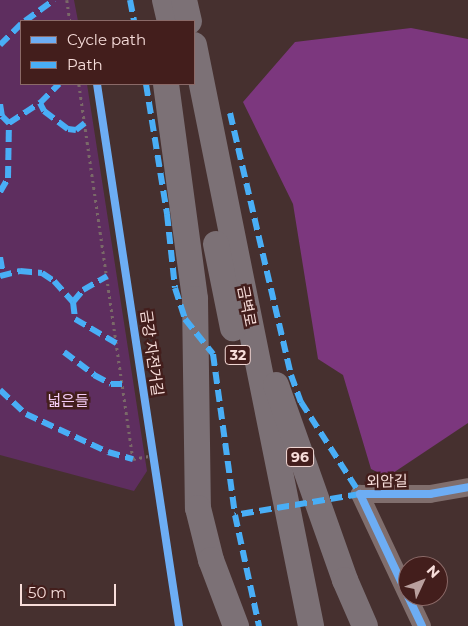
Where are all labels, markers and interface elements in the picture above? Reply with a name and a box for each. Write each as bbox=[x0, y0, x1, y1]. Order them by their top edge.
legend bbox=[20, 20, 195, 85]
text: Cycle path bbox=[67, 30, 146, 49]
text: Path bbox=[67, 55, 103, 74]
street label: 금벽로 bbox=[234, 284, 260, 328]
street label: 금강 자전거길 bbox=[137, 309, 167, 397]
road number: 32 bbox=[224, 344, 252, 366]
park label: 넓은들 bbox=[47, 392, 89, 410]
road number: 96 bbox=[285, 446, 315, 468]
street label: 외암길 bbox=[366, 472, 408, 490]
north arrow bbox=[398, 556, 448, 606]
text: N bbox=[423, 561, 444, 582]
scale bar bbox=[22, 574, 119, 606]
text: 50 m bbox=[28, 583, 66, 602]

